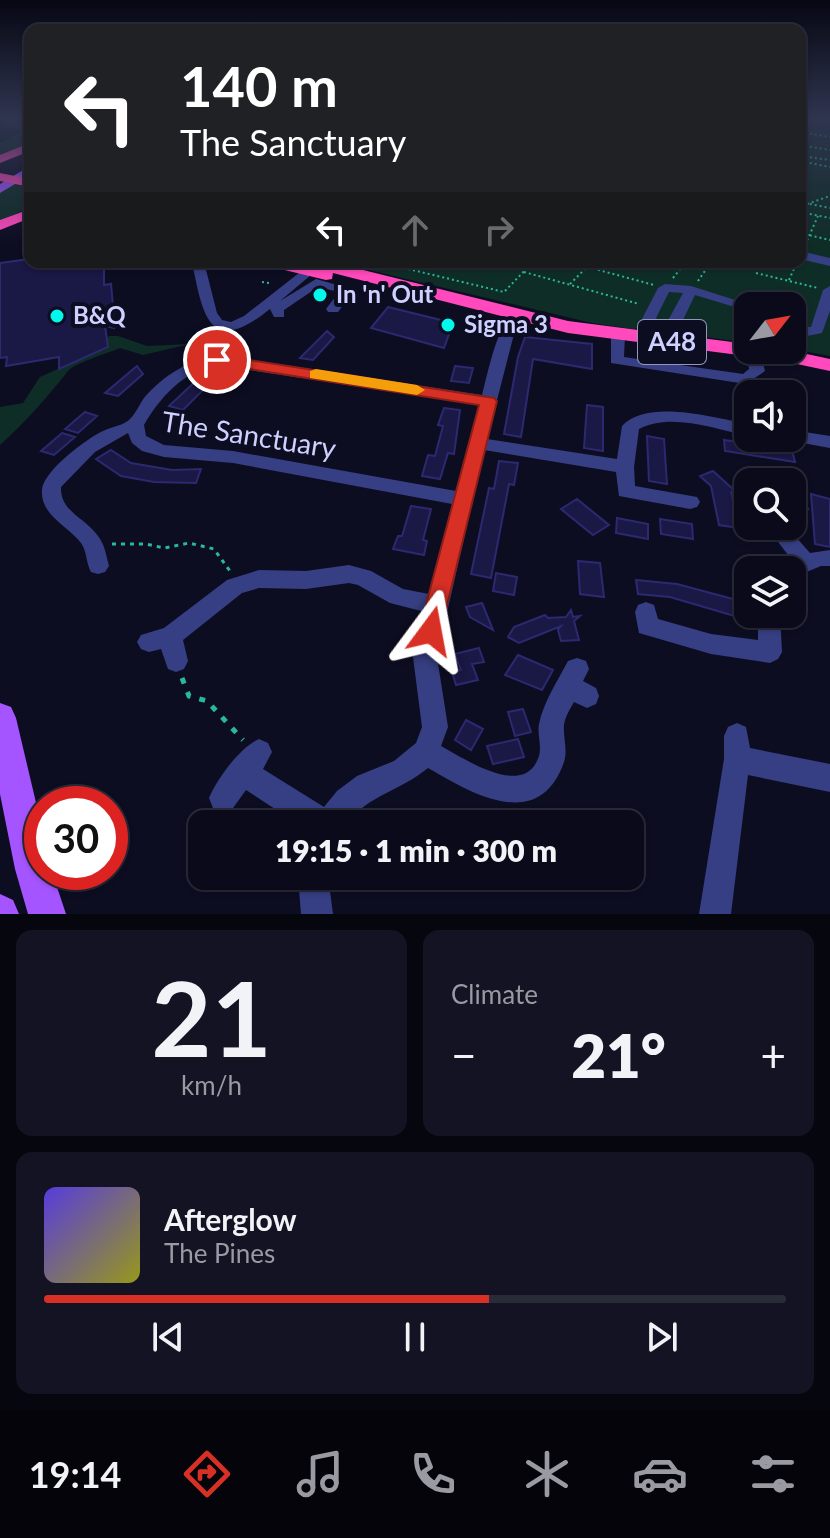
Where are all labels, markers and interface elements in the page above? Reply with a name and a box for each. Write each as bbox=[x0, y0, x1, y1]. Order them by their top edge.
text: 140 m bbox=[180, 52, 338, 119]
icon: left bbox=[48, 56, 152, 160]
text: The Sanctuary bbox=[180, 120, 406, 164]
icon: left bbox=[309, 208, 353, 252]
icon: ahead bbox=[393, 208, 437, 252]
icon: right bbox=[477, 208, 521, 252]
place label: In 'n' Out bbox=[336, 279, 433, 308]
marker: In 'n' Out bbox=[311, 286, 329, 304]
north arrow bbox=[734, 292, 806, 364]
map controls bbox=[734, 292, 806, 628]
place label: B&Q bbox=[73, 300, 126, 329]
marker: B&Q bbox=[48, 307, 66, 325]
place label: Sigma 3 bbox=[464, 309, 548, 338]
marker: Sigma 3 bbox=[439, 316, 457, 334]
road number: A48 bbox=[638, 320, 706, 364]
pin bbox=[183, 326, 251, 394]
icon: arrive bbox=[195, 338, 239, 382]
button: sound bbox=[734, 380, 806, 452]
street label: The Sanctuary bbox=[160, 403, 339, 465]
button: search bbox=[734, 468, 806, 540]
button: layers bbox=[734, 556, 806, 628]
position arrow bbox=[389, 589, 473, 673]
speed limit sign: 30 bbox=[24, 786, 128, 890]
text: 19:15 · 1 min · 300 m bbox=[275, 832, 557, 868]
text: 21 bbox=[151, 954, 272, 1079]
text: Climate bbox=[451, 978, 538, 1010]
text: 21° bbox=[571, 1019, 666, 1091]
text: − bbox=[451, 1029, 477, 1081]
text: + bbox=[760, 1029, 786, 1081]
text: km/h bbox=[181, 1069, 242, 1101]
text: Afterglow bbox=[164, 1201, 297, 1237]
text: The Pines bbox=[164, 1237, 275, 1269]
icon: previous bbox=[146, 1315, 190, 1359]
icon: pause bbox=[393, 1315, 437, 1359]
icon: next bbox=[640, 1315, 684, 1359]
icon: directions bbox=[179, 1446, 235, 1502]
icon: music bbox=[292, 1446, 348, 1502]
icon: phone bbox=[405, 1446, 461, 1502]
icon: climate bbox=[519, 1446, 575, 1502]
icon: car bbox=[632, 1446, 688, 1502]
icon: filters bbox=[745, 1446, 801, 1502]
text: 19:14 bbox=[29, 1452, 121, 1496]

